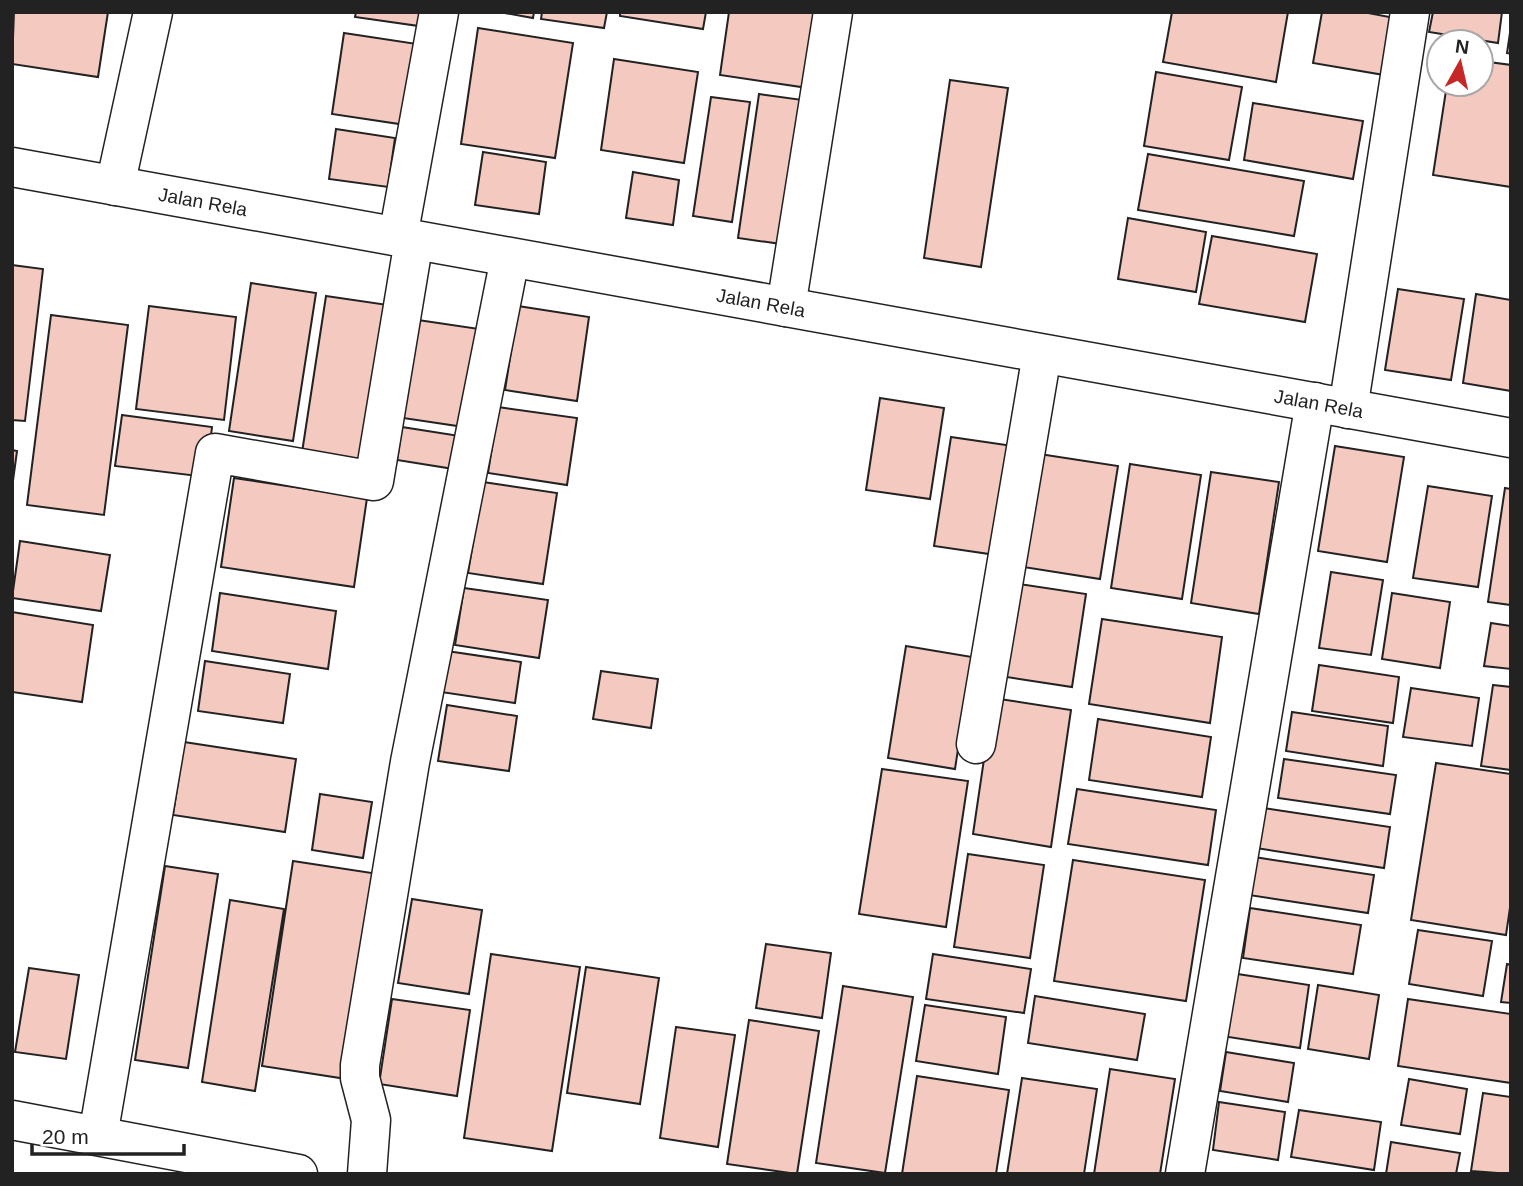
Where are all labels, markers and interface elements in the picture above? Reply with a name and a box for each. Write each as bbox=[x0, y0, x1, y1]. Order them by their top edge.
north arrow bbox=[1425, 28, 1495, 98]
text: N bbox=[1454, 35, 1471, 58]
street label: Jalan Rela bbox=[157, 183, 249, 220]
street label: Jalan Rela bbox=[715, 284, 807, 321]
street label: Jalan Rela bbox=[1273, 385, 1365, 422]
scale bar bbox=[32, 1112, 184, 1156]
text: 20 m bbox=[42, 1125, 89, 1148]

